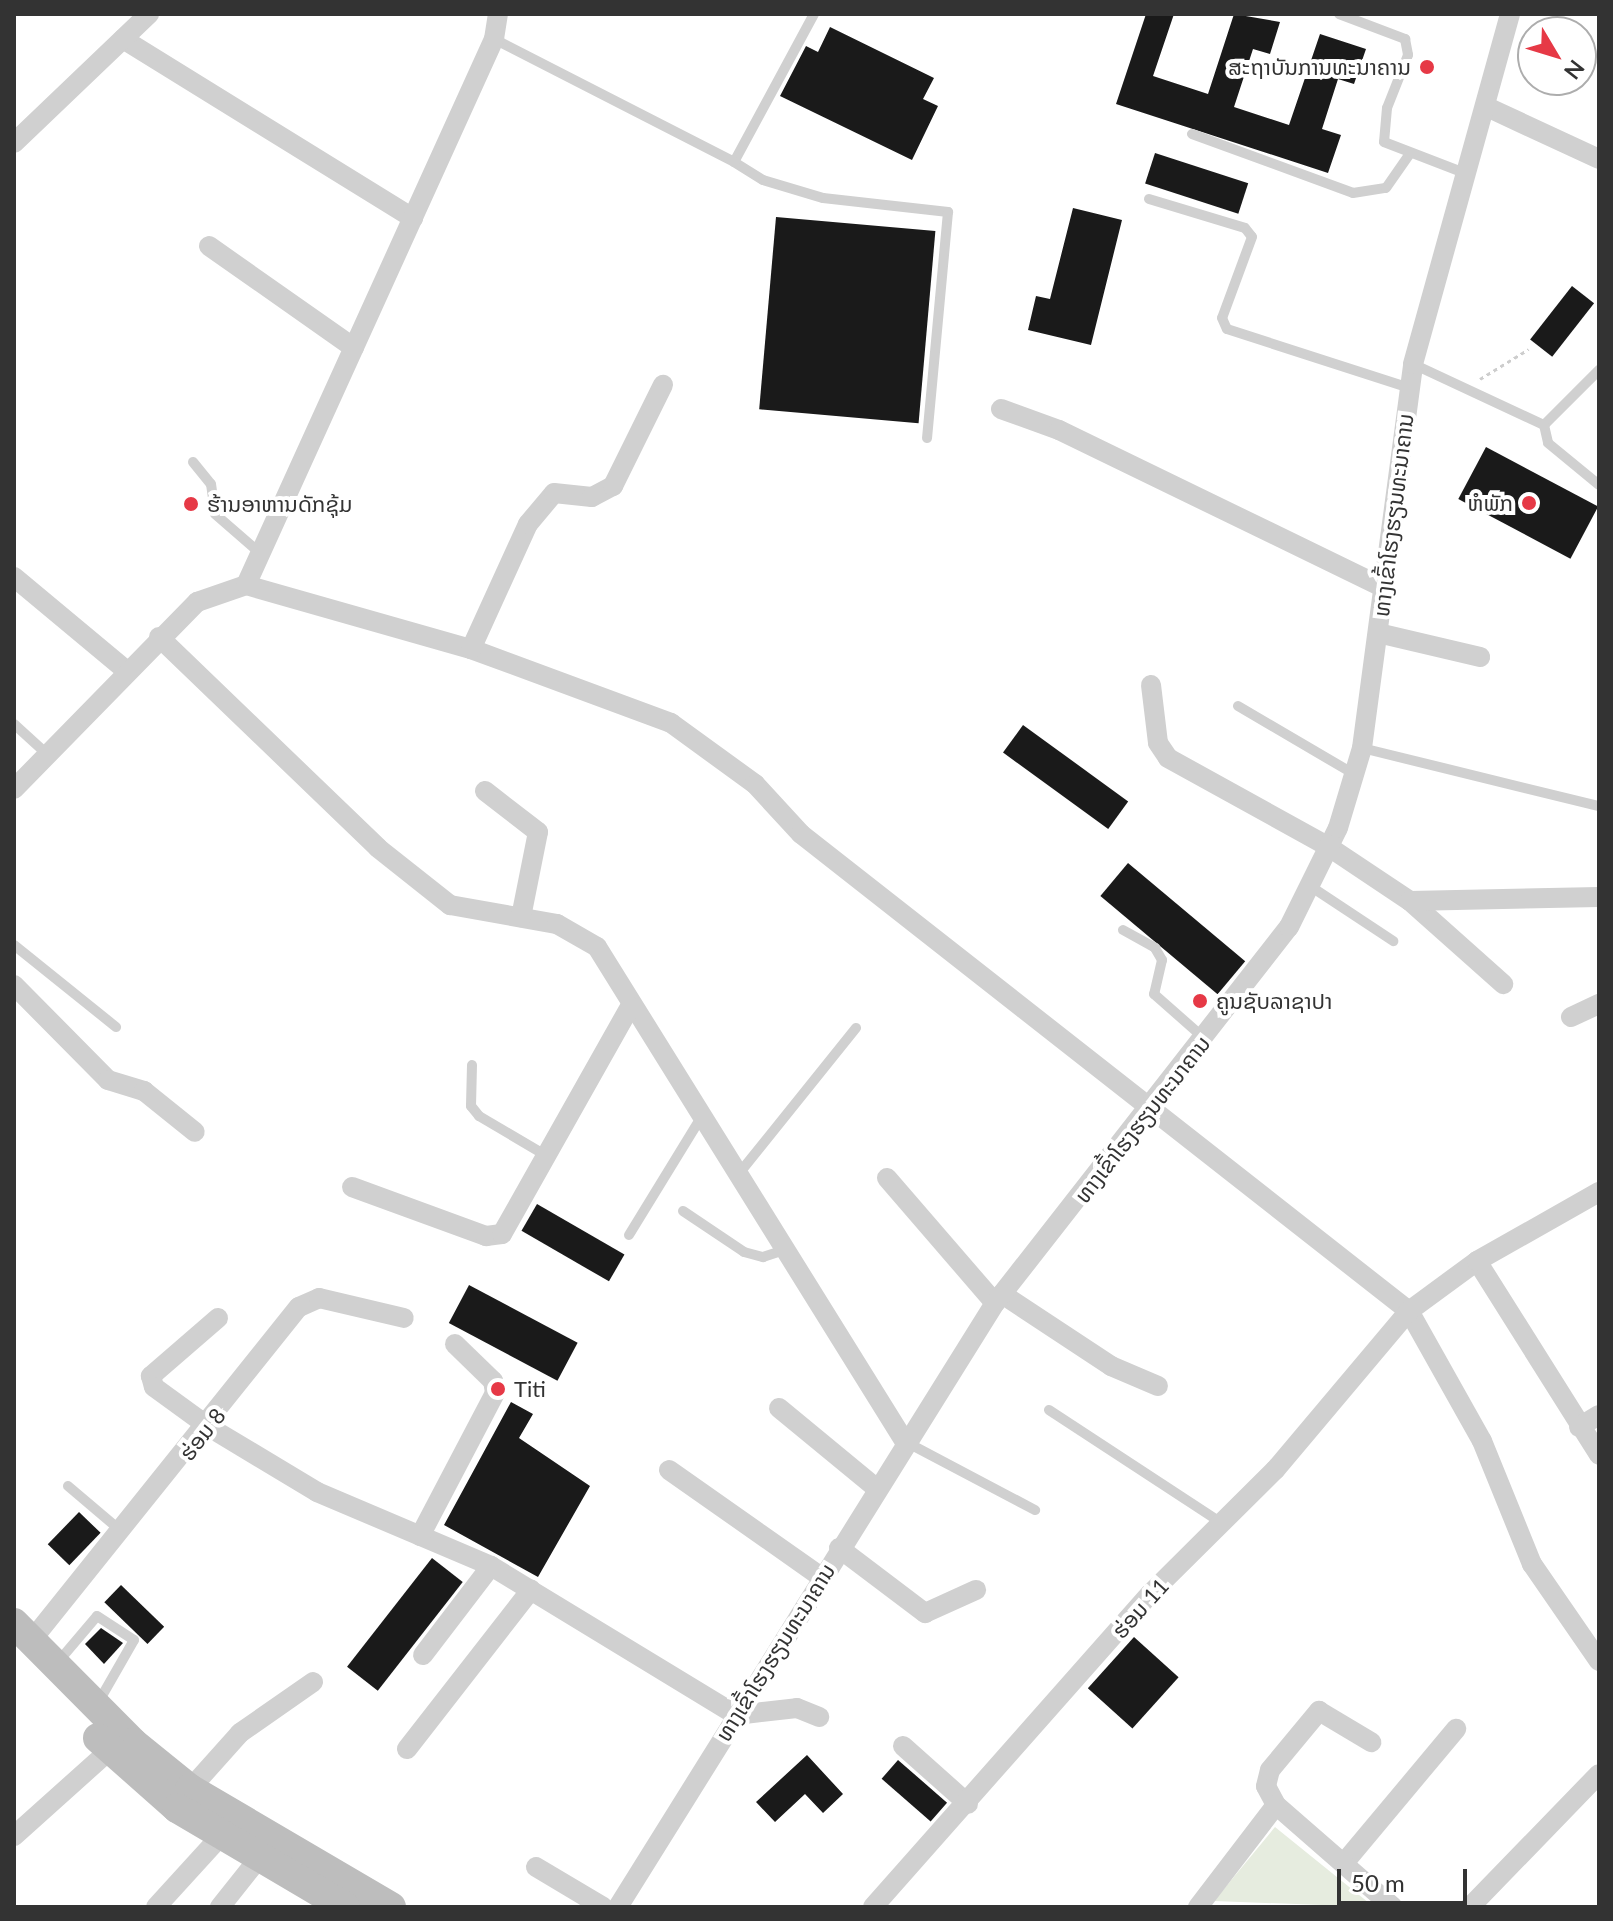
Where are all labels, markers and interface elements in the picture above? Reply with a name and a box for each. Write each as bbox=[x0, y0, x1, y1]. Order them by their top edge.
north arrow bbox=[1517, 16, 1597, 96]
place label: ສະຖາບັນການທະນາຄານ bbox=[1228, 54, 1411, 80]
text: N bbox=[1559, 55, 1591, 85]
marker: ສະຖາບັນການທະນາຄານ bbox=[1418, 58, 1436, 76]
street label: ທາງເຂົ້າໂຮງຮຽນທະນາຄານ bbox=[1367, 412, 1419, 618]
place label: ຫໍພັກ bbox=[1467, 490, 1513, 516]
place label: ຮ້ານອາຫານດັກຊຸ້ມ bbox=[207, 491, 352, 517]
marker: ຫໍພັກ bbox=[1520, 494, 1538, 512]
marker: ຮ້ານອາຫານດັກຊຸ້ມ bbox=[182, 495, 200, 513]
place label: ຄູນຊັບລາຊາປາ bbox=[1216, 988, 1332, 1014]
marker: ຄູນຊັບລາຊາປາ bbox=[1191, 992, 1209, 1010]
street label: ທາງເຂົ້າໂຮງຮຽນທະນາຄານ bbox=[1069, 1030, 1215, 1208]
place label: Titi bbox=[514, 1376, 546, 1402]
marker: Titi bbox=[489, 1380, 507, 1398]
street label: ຮ່ອມ 8 bbox=[173, 1403, 231, 1465]
street label: ທາງເຂົ້າໂຮງຮຽນທະນາຄານ bbox=[710, 1558, 840, 1746]
street label: ຮ່ອມ 11 bbox=[1106, 1572, 1174, 1644]
scale bar bbox=[1341, 1853, 1471, 1903]
text: 50 m bbox=[1351, 1868, 1405, 1897]

